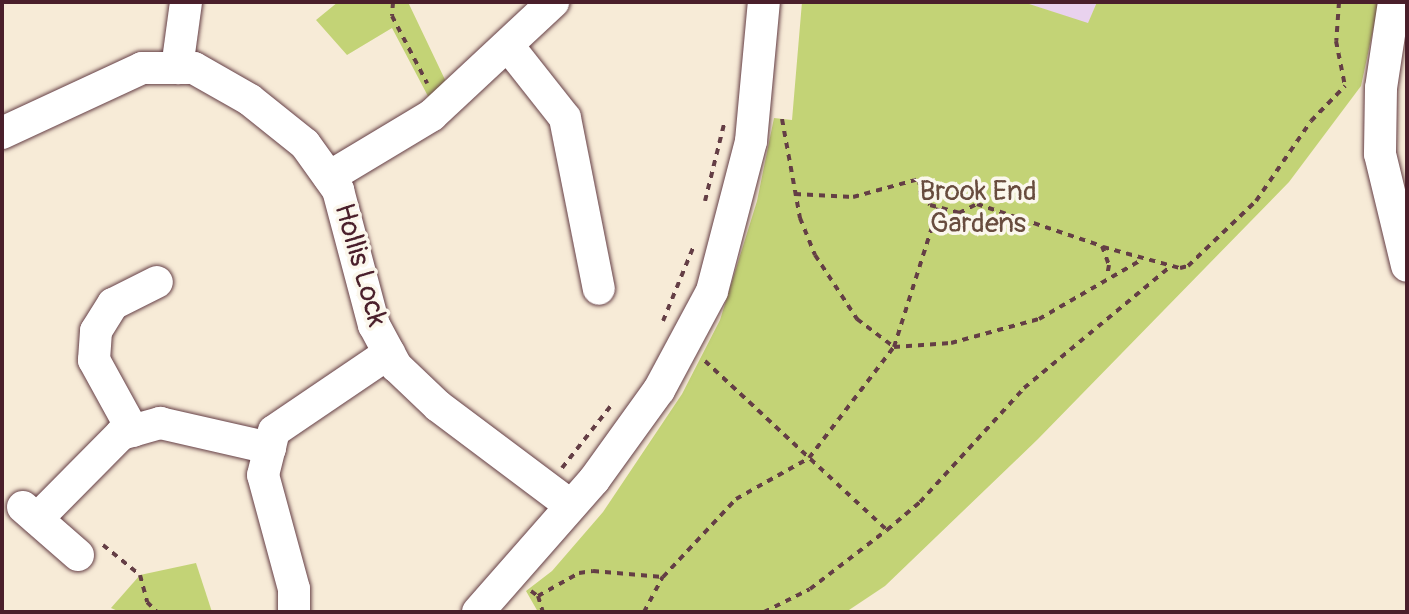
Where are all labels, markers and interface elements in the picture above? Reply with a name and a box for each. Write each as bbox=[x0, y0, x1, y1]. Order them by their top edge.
park label: Brook End Gardens bbox=[919, 175, 1037, 241]
street label: Hollis Lock bbox=[326, 200, 394, 330]

